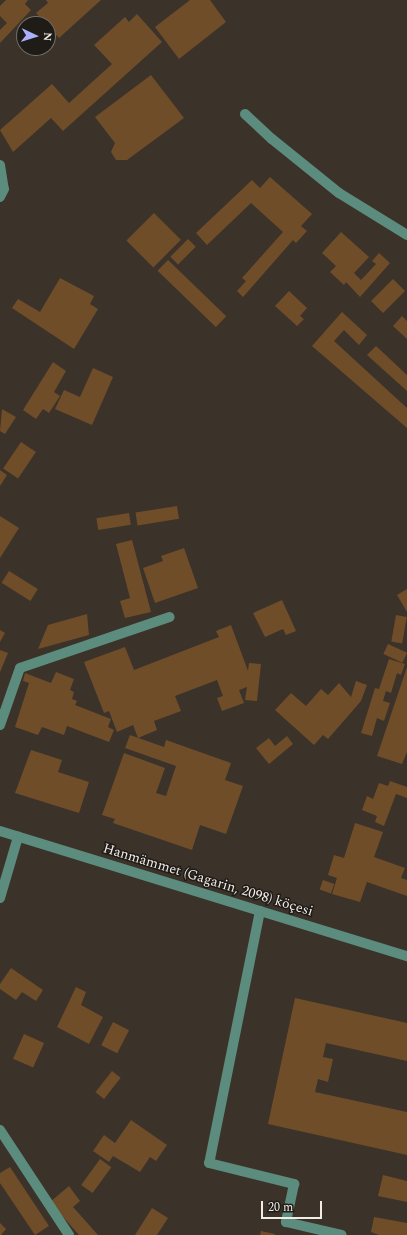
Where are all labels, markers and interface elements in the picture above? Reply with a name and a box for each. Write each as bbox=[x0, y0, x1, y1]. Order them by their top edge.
north arrow bbox=[16, 16, 56, 56]
text: N bbox=[39, 32, 56, 42]
street label: Hanmämmet (Gagarin, 2098) köçesi bbox=[101, 840, 315, 920]
scale bar bbox=[263, 1193, 324, 1219]
text: 20 m bbox=[268, 1198, 293, 1217]

